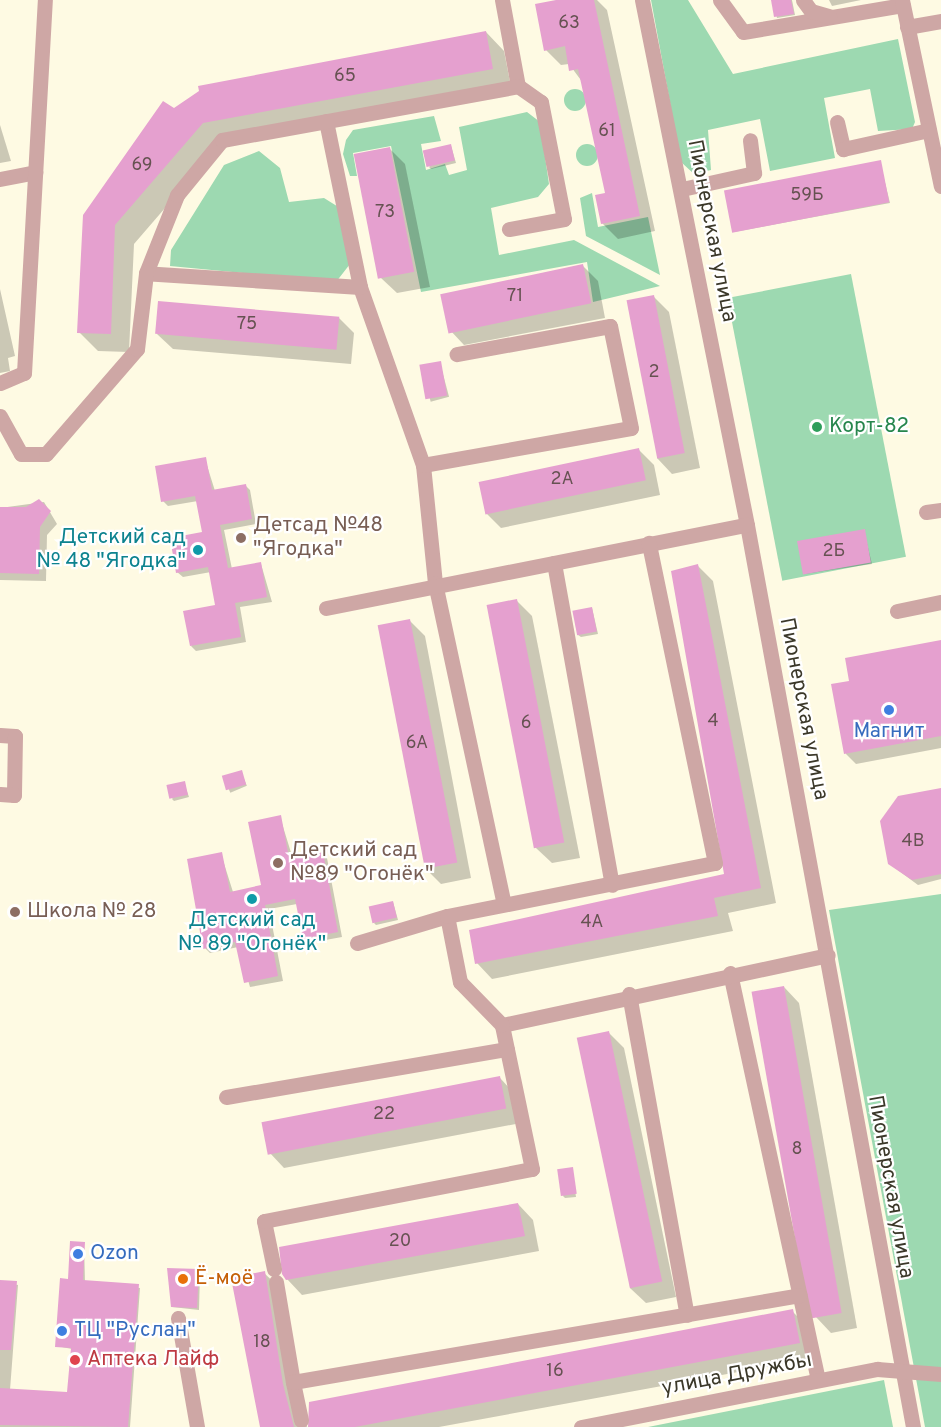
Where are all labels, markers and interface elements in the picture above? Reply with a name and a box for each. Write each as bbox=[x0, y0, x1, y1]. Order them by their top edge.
house number: 63 bbox=[558, 13, 580, 35]
house number: 65 bbox=[334, 66, 356, 88]
house number: 61 bbox=[598, 121, 616, 143]
street label: Пионерская улица bbox=[681, 138, 741, 324]
house number: 69 bbox=[132, 155, 152, 177]
house number: 59Б bbox=[790, 185, 824, 207]
house number: 73 bbox=[375, 202, 395, 224]
house number: 71 bbox=[507, 286, 523, 308]
house number: 75 bbox=[237, 314, 257, 336]
house number: 2 bbox=[648, 362, 660, 384]
place label: Корт-82 bbox=[829, 414, 909, 440]
marker: Корт-82 bbox=[810, 420, 824, 434]
house number: 2А bbox=[550, 469, 574, 491]
place label: Детсад №48 "Ягодка" bbox=[253, 513, 383, 563]
place label: Детский сад № 48 "Ягодка" bbox=[36, 525, 186, 575]
marker: Детсад №48 "Ягодка" bbox=[234, 531, 248, 545]
house number: 2Б bbox=[823, 541, 845, 563]
marker: Детский сад № 48 "Ягодка" bbox=[191, 543, 205, 557]
street label: Пионерская улица bbox=[773, 616, 833, 802]
marker: Магнит bbox=[882, 703, 896, 717]
house number: 4 bbox=[707, 711, 719, 733]
house number: 6 bbox=[521, 713, 531, 735]
place label: Магнит bbox=[853, 719, 925, 745]
house number: 6А bbox=[406, 733, 428, 755]
house number: 4В bbox=[902, 831, 924, 853]
place label: Детский сад №89 "Огонёк" bbox=[290, 838, 433, 888]
marker: Детский сад №89 "Огонёк" bbox=[271, 856, 285, 870]
marker: Детский сад № 89 "Огонёк" bbox=[245, 892, 259, 906]
place label: Школа № 28 bbox=[27, 899, 157, 925]
marker: Школа № 28 bbox=[8, 905, 22, 919]
place label: Детский сад № 89 "Огонёк" bbox=[178, 908, 326, 958]
house number: 4А bbox=[580, 912, 604, 934]
street label: Пионерская улица bbox=[861, 1093, 919, 1281]
house number: 22 bbox=[373, 1104, 395, 1126]
house number: 8 bbox=[792, 1139, 802, 1161]
house number: 20 bbox=[389, 1231, 411, 1253]
place label: Ozon bbox=[90, 1241, 139, 1267]
marker: Ozon bbox=[71, 1247, 85, 1261]
place label: Ё-моё bbox=[195, 1266, 253, 1292]
marker: Ё-моё bbox=[176, 1272, 190, 1286]
place label: ТЦ "Руслан" bbox=[74, 1318, 196, 1344]
marker: ТЦ "Руслан" bbox=[55, 1324, 69, 1338]
house number: 18 bbox=[253, 1332, 271, 1354]
place label: Аптека Лайф bbox=[87, 1347, 219, 1373]
street label: улица Дружбы bbox=[660, 1348, 814, 1402]
marker: Аптека Лайф bbox=[68, 1353, 82, 1367]
house number: 16 bbox=[546, 1361, 564, 1383]

